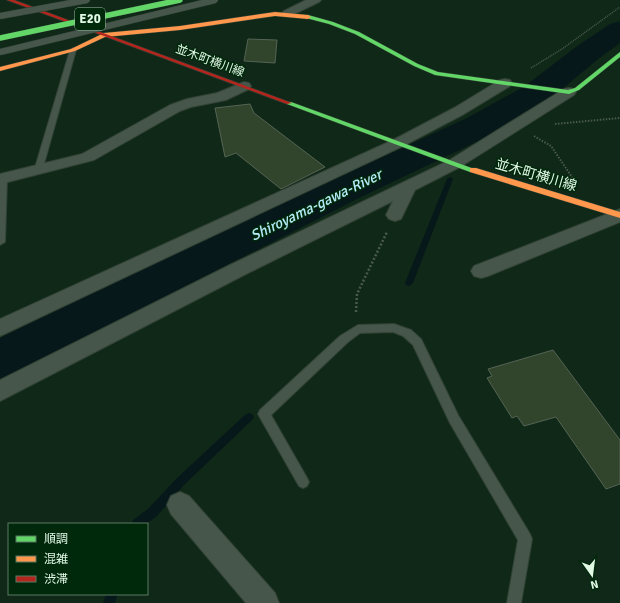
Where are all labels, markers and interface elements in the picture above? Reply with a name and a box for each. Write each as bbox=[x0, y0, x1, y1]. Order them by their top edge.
road number: E20 bbox=[75, 8, 105, 30]
street label: 並木町横川線 bbox=[174, 42, 246, 80]
street label: 並木町横川線 bbox=[493, 155, 579, 195]
water label: Shiroyama-gawa-River bbox=[247, 164, 387, 245]
legend bbox=[8, 523, 148, 595]
text: 順調 bbox=[44, 532, 68, 547]
text: 混雑 bbox=[44, 552, 68, 567]
north arrow bbox=[572, 555, 612, 595]
text: 渋滞 bbox=[44, 572, 68, 587]
text: N bbox=[589, 577, 600, 591]

